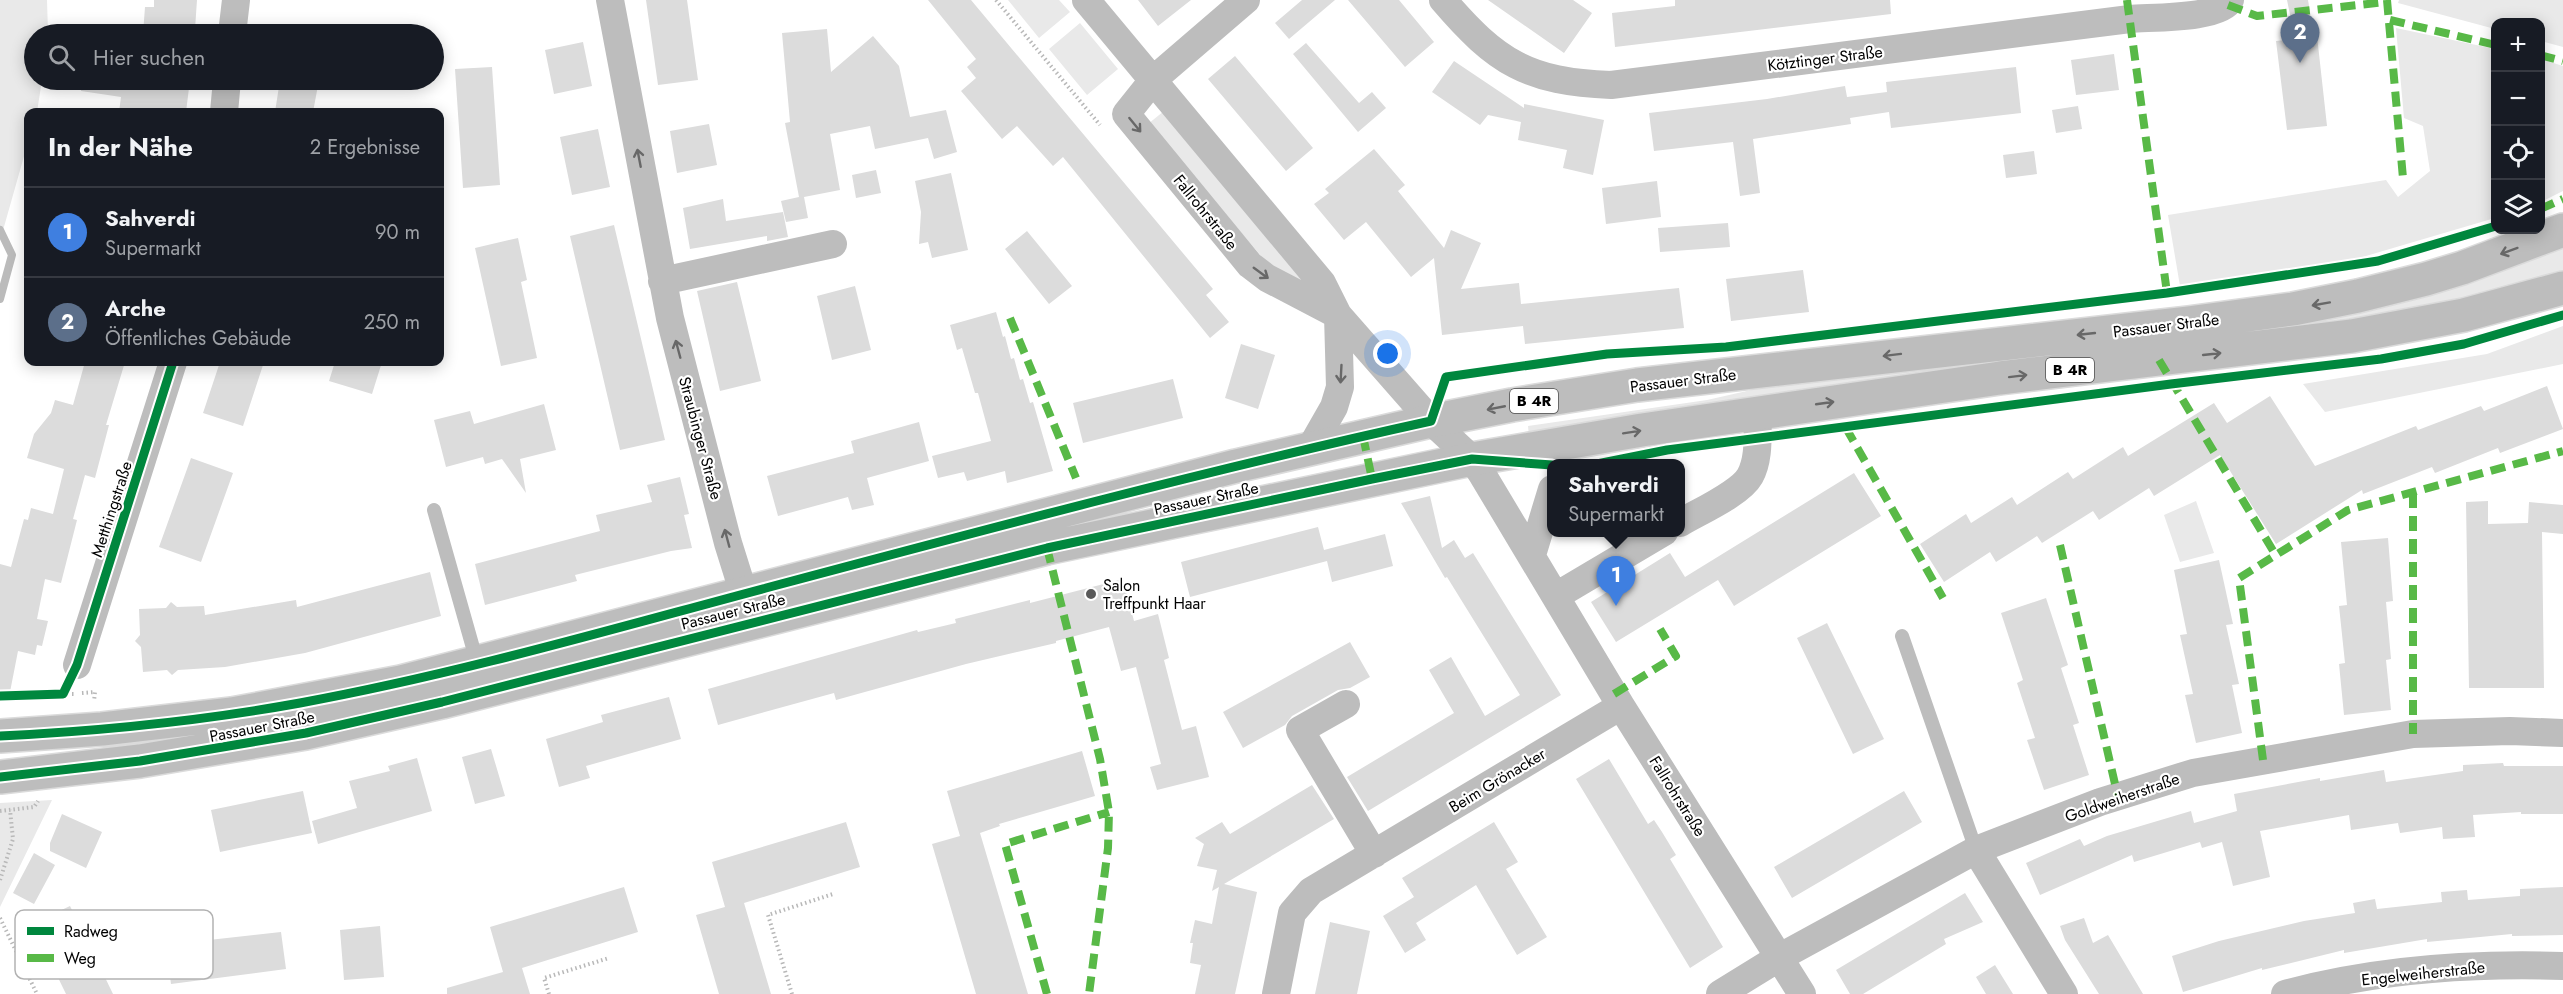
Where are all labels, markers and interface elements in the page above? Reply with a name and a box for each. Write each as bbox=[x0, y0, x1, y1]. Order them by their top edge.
pin: 2 bbox=[2280, 14, 2320, 63]
map controls bbox=[2491, 18, 2545, 234]
button: + bbox=[2491, 18, 2545, 72]
search box bbox=[24, 24, 444, 90]
street label: Kötztinger Straße bbox=[1766, 40, 1884, 77]
icon: search bbox=[45, 41, 78, 74]
text: Hier suchen bbox=[93, 41, 205, 73]
button: − bbox=[2491, 72, 2545, 126]
one-way arrow bbox=[1128, 117, 1142, 132]
button: locate bbox=[2491, 126, 2545, 180]
text: In der Nähe bbox=[48, 128, 193, 166]
text: 2 Ergebnisse bbox=[310, 133, 420, 162]
one-way arrow bbox=[633, 149, 644, 169]
street label: Fallrohrstraße bbox=[1168, 170, 1243, 255]
button: layers bbox=[2491, 180, 2545, 234]
text: Sahverdi bbox=[105, 202, 196, 234]
text: 1 bbox=[62, 218, 73, 247]
text: 90 m bbox=[375, 218, 420, 247]
text: Supermarkt bbox=[105, 234, 201, 263]
one-way arrow bbox=[2500, 247, 2518, 258]
one-way arrow bbox=[1253, 266, 1269, 279]
text: Arche bbox=[105, 292, 166, 324]
one-way arrow bbox=[2312, 298, 2331, 309]
text: 2 bbox=[61, 308, 74, 337]
text: 250 m bbox=[364, 308, 420, 337]
street label: Passauer Straße bbox=[2112, 308, 2220, 343]
text: Öffentliches Gebäude bbox=[105, 324, 291, 353]
one-way arrow bbox=[2077, 329, 2096, 340]
your location bbox=[1373, 339, 1402, 368]
one-way arrow bbox=[671, 340, 683, 359]
one-way arrow bbox=[2202, 348, 2222, 359]
one-way arrow bbox=[1883, 350, 1903, 361]
road number: B 4R bbox=[2046, 358, 2094, 382]
one-way arrow bbox=[1335, 363, 1346, 383]
street label: Passauer Straße bbox=[1629, 363, 1737, 398]
one-way arrow bbox=[2008, 370, 2028, 381]
street label: Straubinger Straße bbox=[673, 374, 728, 502]
road number: B 4R bbox=[1510, 389, 1558, 413]
one-way arrow bbox=[1815, 397, 1835, 408]
one-way arrow bbox=[1487, 403, 1506, 414]
one-way arrow bbox=[1622, 426, 1642, 437]
street label: Metthingstraße bbox=[85, 458, 138, 560]
popup bbox=[1547, 459, 1685, 537]
text: Sahverdi bbox=[1568, 468, 1659, 500]
street label: Passauer Straße bbox=[1152, 476, 1261, 521]
text: Supermarkt bbox=[1568, 500, 1664, 529]
one-way arrow bbox=[721, 529, 732, 548]
pin: 1 bbox=[1596, 556, 1636, 606]
place label: Salon Treffpunkt Haar bbox=[1103, 574, 1206, 615]
street label: Passauer Straße bbox=[679, 587, 788, 636]
marker: Salon Treffpunkt Haar bbox=[1084, 587, 1098, 601]
street label: Passauer Straße bbox=[208, 705, 317, 748]
street label: Beim Grönacker bbox=[1445, 742, 1550, 818]
street label: Fallrohrstraße bbox=[1644, 751, 1711, 841]
street label: Goldweiherstraße bbox=[2062, 767, 2183, 828]
legend bbox=[15, 910, 213, 979]
text: Radweg bbox=[64, 920, 118, 943]
text: Weg bbox=[64, 947, 96, 970]
street label: Engelweiherstraße bbox=[2360, 956, 2486, 991]

